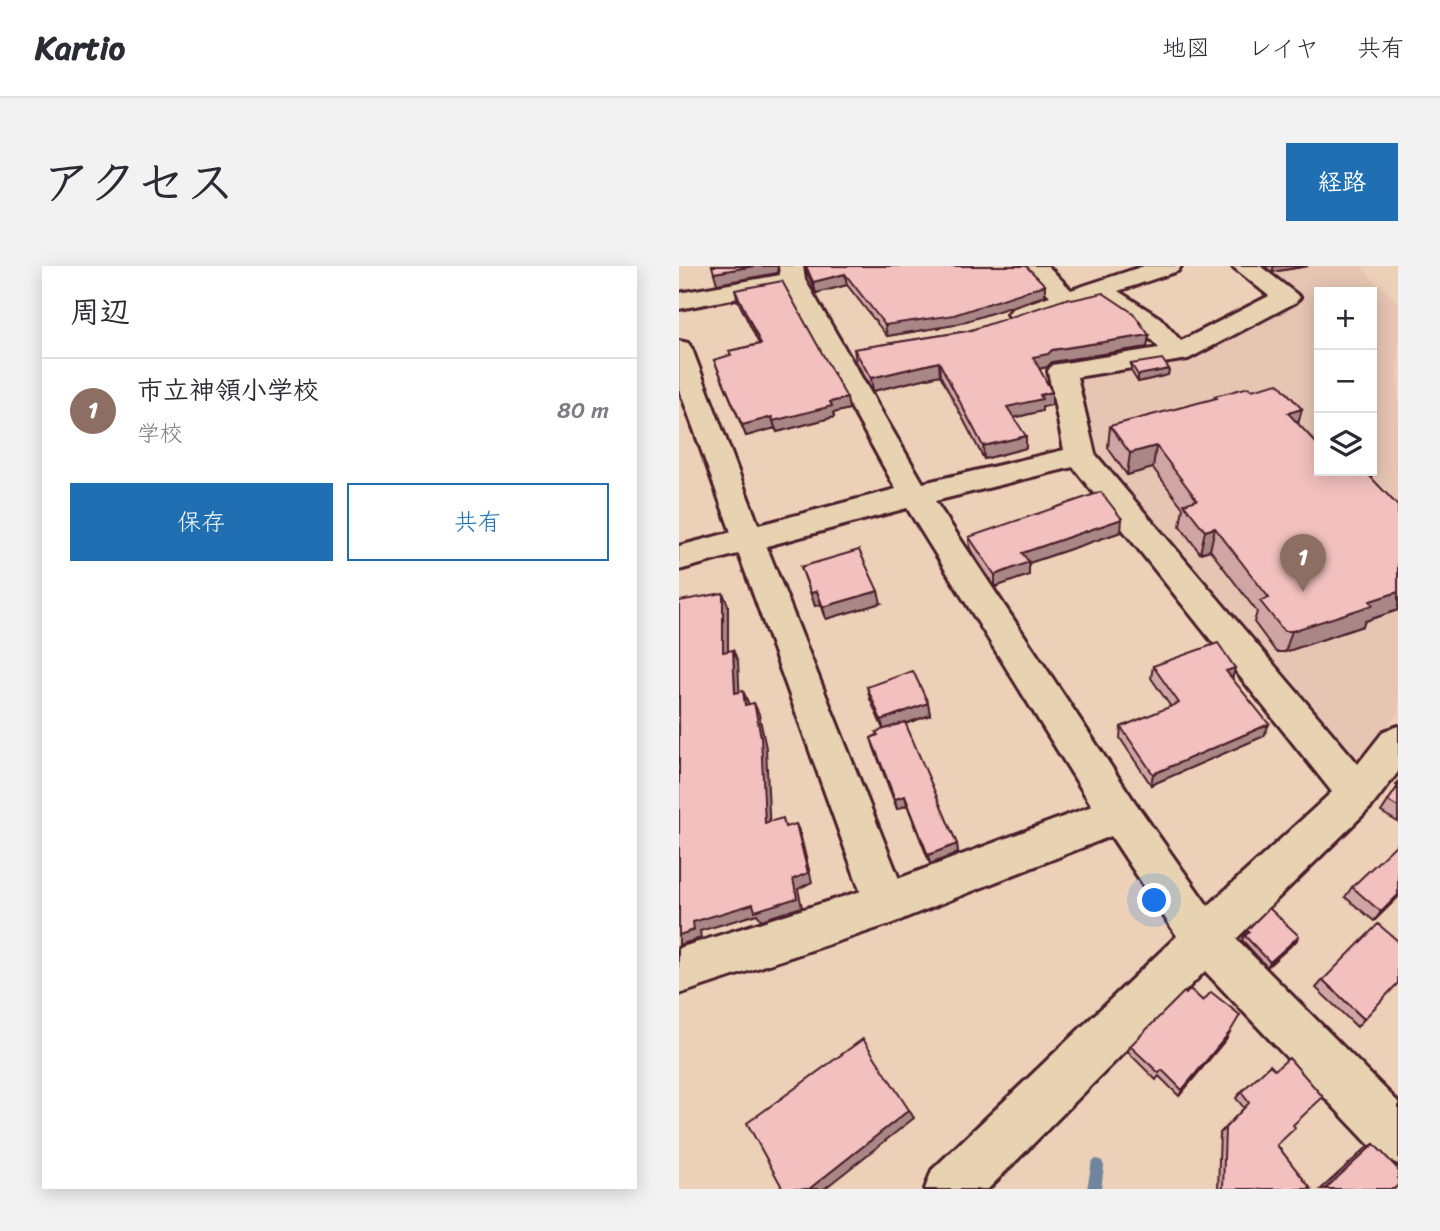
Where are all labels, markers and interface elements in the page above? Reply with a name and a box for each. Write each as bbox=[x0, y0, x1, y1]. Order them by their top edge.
text: Kartio bbox=[35, 19, 125, 77]
text: 地図 bbox=[1162, 27, 1210, 69]
text: レイヤ bbox=[1248, 27, 1319, 69]
text: 共有 bbox=[1357, 27, 1405, 69]
text: アクセス bbox=[42, 139, 235, 226]
button: 経路 bbox=[1286, 143, 1398, 221]
text: 周辺 bbox=[70, 285, 130, 339]
map controls bbox=[1314, 287, 1377, 476]
button: + bbox=[1314, 287, 1377, 350]
button: − bbox=[1314, 350, 1377, 413]
text: 市立神領小学校 bbox=[137, 367, 319, 413]
text: 1 bbox=[88, 390, 98, 431]
text: 80 m bbox=[557, 390, 609, 431]
text: 学校 bbox=[137, 413, 183, 454]
button: layers bbox=[1314, 413, 1377, 476]
button: 保存 bbox=[70, 483, 333, 561]
button: 共有 bbox=[347, 483, 609, 561]
pin: 1 bbox=[1280, 534, 1326, 592]
your location bbox=[1137, 883, 1171, 917]

